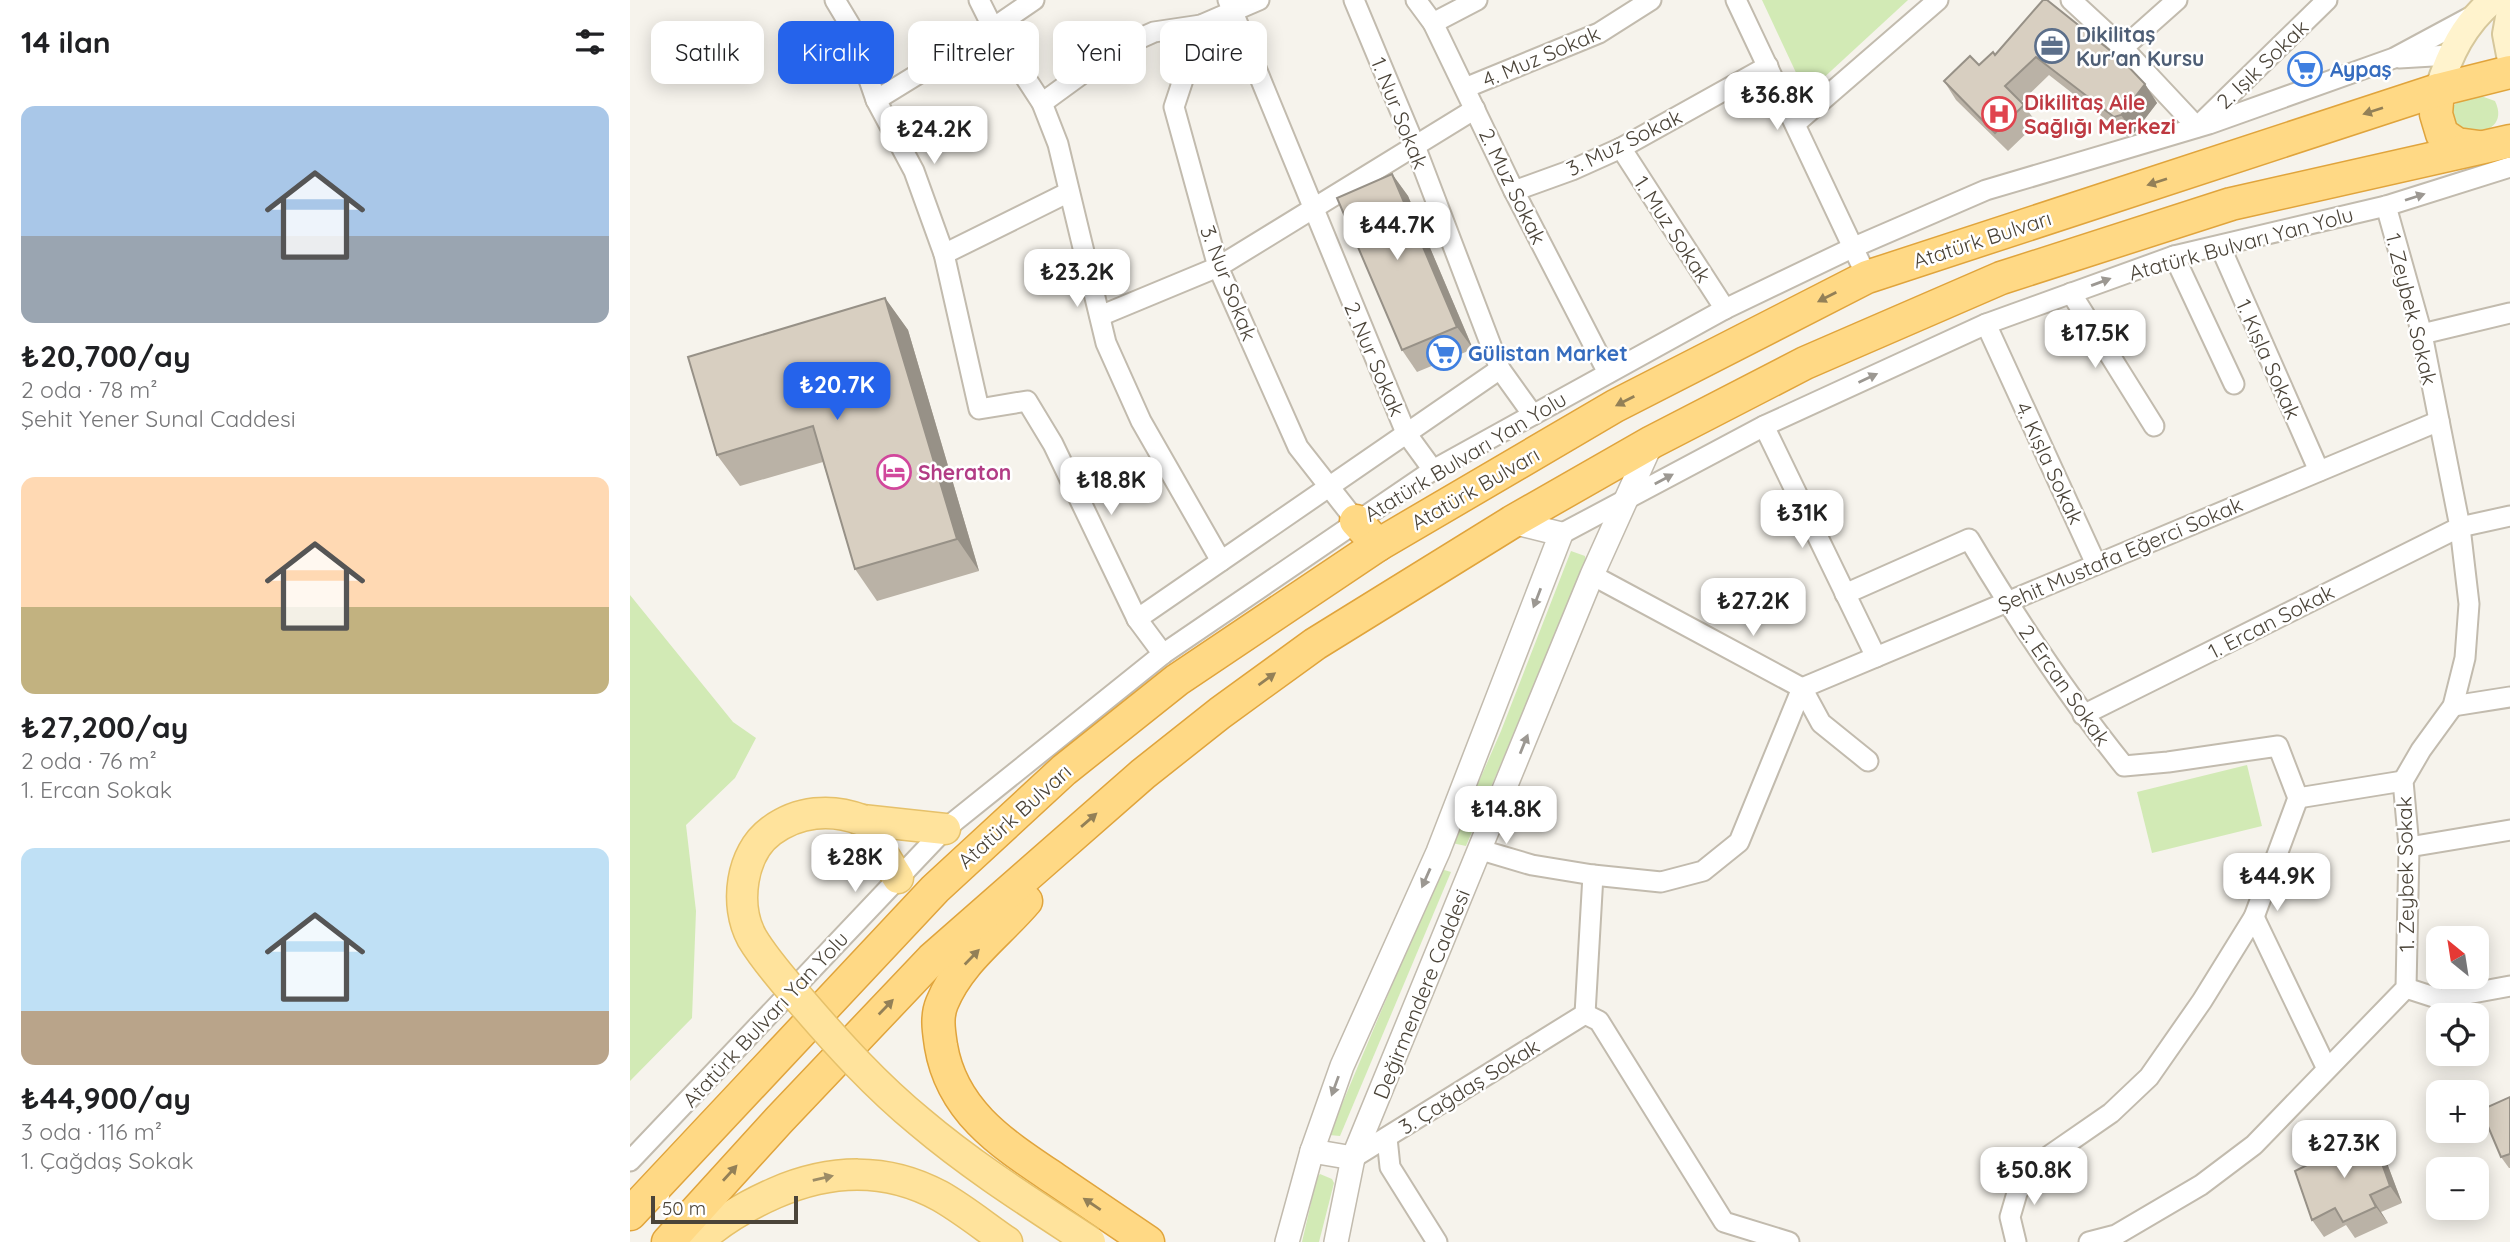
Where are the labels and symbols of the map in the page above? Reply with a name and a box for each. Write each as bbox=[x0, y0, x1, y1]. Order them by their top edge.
street label: 2. Işık Sokak bbox=[2211, 14, 2313, 114]
street label: 4. Muz Sokak bbox=[1478, 20, 1604, 92]
place label: Dikilitaş Kur'an Kursu bbox=[2076, 21, 2204, 71]
office icon: Dikilitaş Kur'an Kursu bbox=[2033, 27, 2071, 65]
supermarket icon: Aypaş bbox=[2286, 50, 2324, 88]
street label: 1. Nur Sokak bbox=[1366, 53, 1434, 173]
place label: Aypaş bbox=[2330, 56, 2392, 82]
pin: ₺36.8K bbox=[1720, 72, 1834, 132]
place label: Dikilitaş Aile Sağlığı Merkezi bbox=[2024, 89, 2176, 139]
hospital icon: Dikilitaş Aile Sağlığı Merkezi bbox=[1980, 95, 2018, 133]
street label: 3. Muz Sokak bbox=[1562, 103, 1686, 181]
pin: ₺24.2K bbox=[877, 106, 991, 166]
one-way arrow bbox=[2363, 106, 2384, 117]
street label: 2. Muz Sokak bbox=[1474, 124, 1552, 248]
street label: 1. Muz Sokak bbox=[1629, 171, 1717, 287]
one-way arrow bbox=[2147, 177, 2168, 188]
one-way arrow bbox=[2405, 191, 2426, 202]
street label: Atatürk Bulvarı Yan Yolu bbox=[2126, 200, 2356, 286]
pin: ₺44.7K bbox=[1340, 202, 1454, 262]
street label: Atatürk Bulvarı bbox=[1910, 204, 2054, 274]
street label: 3. Nur Sokak bbox=[1195, 222, 1263, 344]
street label: 1. Zeybek Sokak bbox=[2381, 230, 2443, 388]
pin: ₺23.2K bbox=[1020, 250, 1134, 309]
one-way arrow bbox=[2090, 276, 2111, 287]
one-way arrow bbox=[1817, 291, 1837, 302]
street label: 1. Kışla Sokak bbox=[2231, 295, 2307, 423]
street label: 2. Nur Sokak bbox=[1339, 298, 1411, 420]
pin: ₺17.5K bbox=[2038, 310, 2152, 370]
supermarket icon: Gülistan Market bbox=[1425, 334, 1463, 372]
place label: Gülistan Market bbox=[1468, 340, 1628, 366]
pin: ₺20.7K bbox=[780, 362, 894, 422]
one-way arrow bbox=[1858, 372, 1878, 384]
street label: Atatürk Bulvarı Yan Yolu bbox=[1359, 386, 1571, 526]
one-way arrow bbox=[1615, 395, 1635, 406]
street label: 4. Kışla Sokak bbox=[2010, 398, 2090, 528]
street label: Atatürk Bulvarı bbox=[1406, 441, 1544, 535]
hotel icon: Sheraton bbox=[875, 453, 913, 491]
pin: ₺18.8K bbox=[1054, 458, 1168, 517]
place label: Sheraton bbox=[918, 459, 1011, 485]
one-way arrow bbox=[1655, 473, 1675, 485]
pin: ₺31K bbox=[1761, 490, 1843, 550]
street label: Şehit Mustafa Eğerci Sokak bbox=[1994, 491, 2246, 617]
pin: ₺27.2K bbox=[1696, 578, 1810, 638]
street label: 1. Ercan Sokak bbox=[2204, 578, 2338, 664]
one-way arrow bbox=[1531, 588, 1542, 609]
street label: 2. Ercan Sokak bbox=[2014, 619, 2116, 751]
one-way arrow bbox=[1258, 672, 1276, 686]
one-way arrow bbox=[1518, 734, 1530, 754]
street label: Atatürk Bulvarı bbox=[952, 758, 1076, 874]
pin: ₺14.8K bbox=[1449, 786, 1563, 846]
street label: 1. Zeybek Sokak bbox=[2391, 796, 2419, 952]
one-way arrow bbox=[1080, 813, 1097, 829]
pin: ₺28K bbox=[814, 834, 896, 894]
pin: ₺44.9K bbox=[2220, 853, 2334, 913]
one-way arrow bbox=[1420, 868, 1432, 888]
street label: Değirmendere Caddesi bbox=[1367, 885, 1475, 1103]
street label: Atatürk Bulvarı Yan Yolu bbox=[677, 926, 853, 1112]
north arrow bbox=[2426, 926, 2488, 989]
one-way arrow bbox=[964, 948, 981, 965]
one-way arrow bbox=[877, 999, 893, 1016]
street label: 3. Çağdaş Sokak bbox=[1394, 1032, 1544, 1140]
one-way arrow bbox=[1329, 1076, 1340, 1097]
pin: ₺27.3K bbox=[2287, 1120, 2401, 1180]
pin: ₺50.8K bbox=[1977, 1148, 2091, 1207]
one-way arrow bbox=[722, 1164, 738, 1182]
one-way arrow bbox=[812, 1172, 834, 1183]
scale bar bbox=[651, 1193, 798, 1225]
one-way arrow bbox=[1082, 1198, 1101, 1211]

